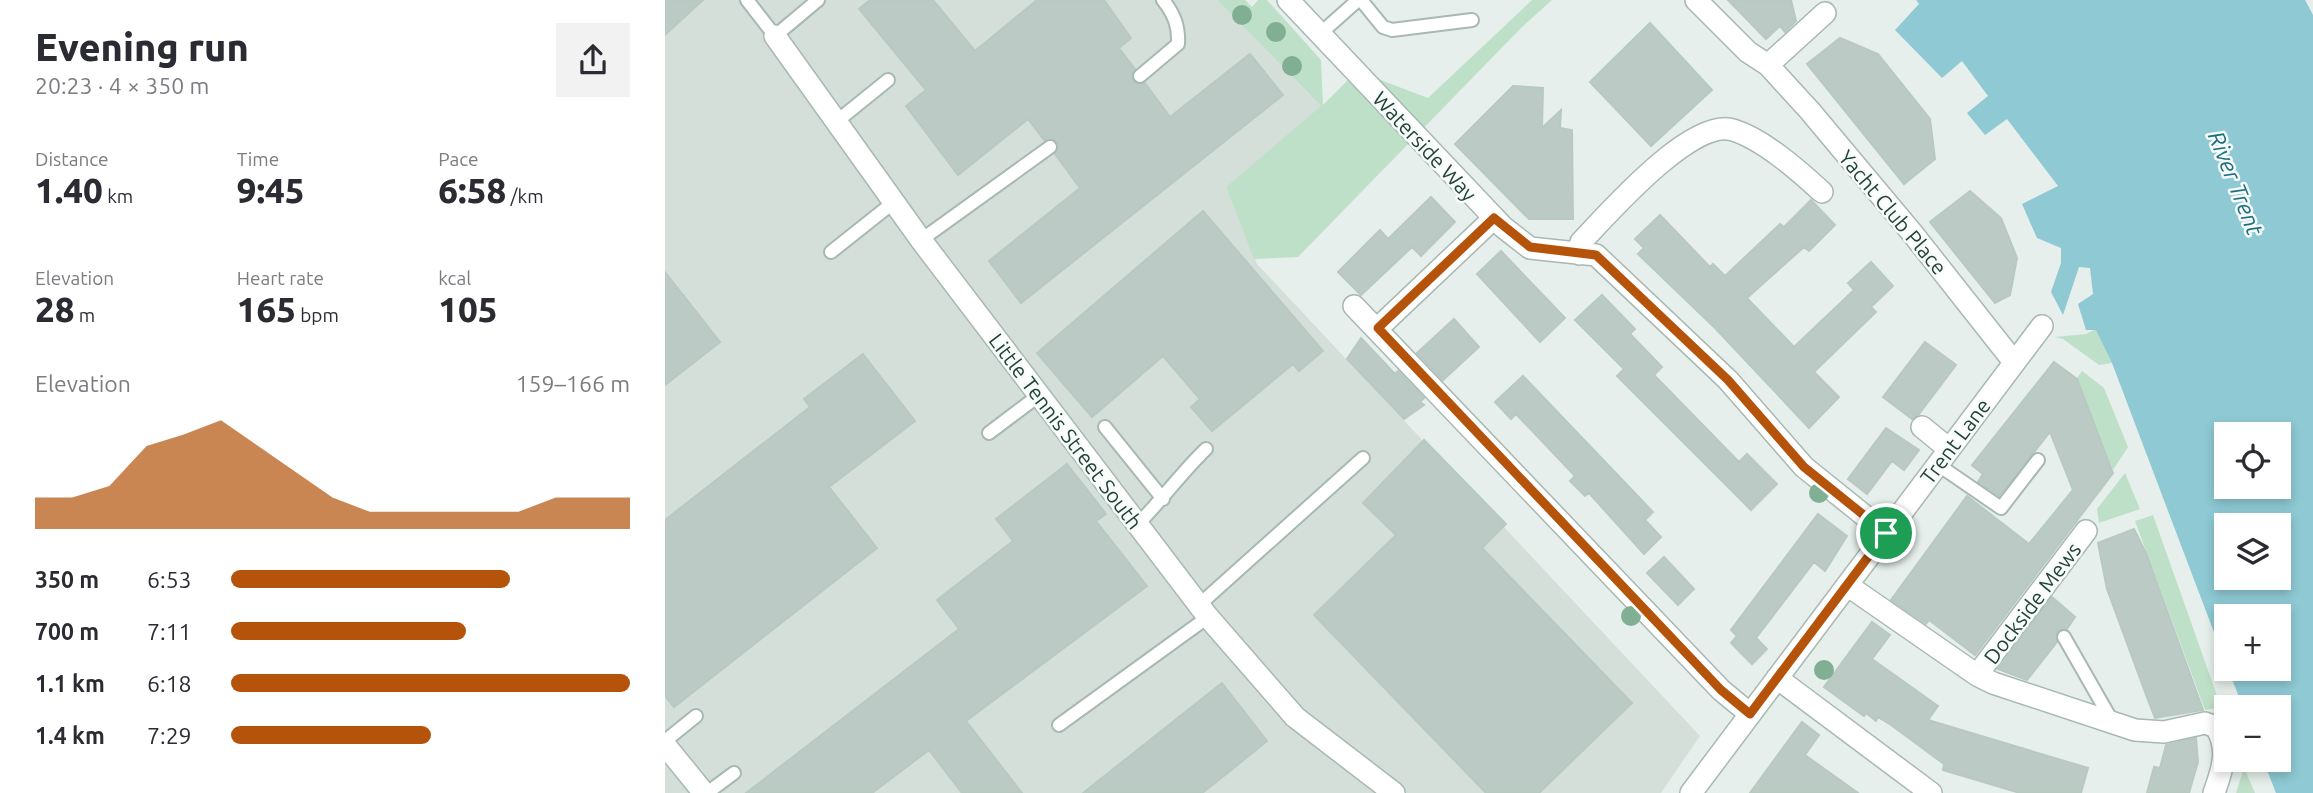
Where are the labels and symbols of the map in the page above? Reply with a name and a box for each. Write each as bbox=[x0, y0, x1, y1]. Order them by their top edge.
street label: Waterside Way bbox=[1368, 86, 1482, 206]
water label: River Trent bbox=[2204, 127, 2269, 240]
street label: Yacht Club Place bbox=[1834, 145, 1952, 279]
street label: Little Tennis Street South bbox=[985, 329, 1147, 533]
street label: Trent Lane bbox=[1915, 394, 1995, 488]
pin bbox=[1856, 503, 1916, 563]
street label: Dockside Mews bbox=[1979, 538, 2085, 668]

